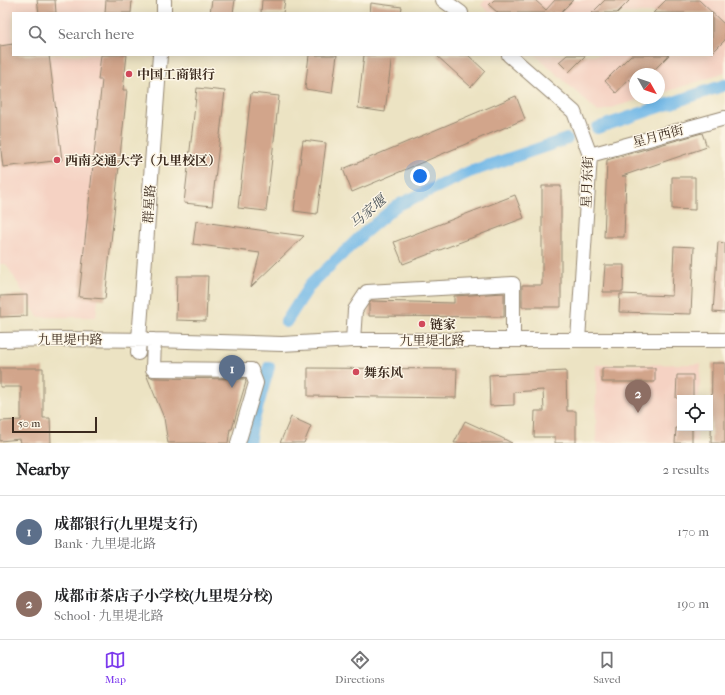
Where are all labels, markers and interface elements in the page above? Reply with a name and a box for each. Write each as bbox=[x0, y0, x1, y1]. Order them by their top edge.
search box bbox=[12, 12, 713, 56]
icon: search bbox=[26, 23, 48, 45]
text: Search here bbox=[58, 25, 134, 43]
place label: 中国工商银行 bbox=[137, 67, 215, 82]
north arrow bbox=[629, 68, 665, 104]
marker: 中国工商银行 bbox=[124, 69, 134, 79]
street label: 星月西街 bbox=[631, 122, 685, 150]
place label: 西南交通大学（九里校区） bbox=[65, 153, 221, 168]
marker: 西南交通大学（九里校区） bbox=[52, 155, 62, 165]
street label: 星月东街 bbox=[579, 156, 595, 208]
your location bbox=[410, 166, 430, 186]
street label: 群星路 bbox=[140, 184, 158, 224]
water label: 马家堰 bbox=[347, 190, 391, 232]
place label: 链家 bbox=[430, 317, 456, 332]
marker: 链家 bbox=[417, 319, 427, 329]
street label: 九里堤中路 bbox=[37, 332, 103, 347]
street label: 九里堤北路 bbox=[399, 333, 465, 348]
pin: 1 bbox=[219, 355, 245, 388]
place label: 舞东风 bbox=[364, 365, 403, 380]
marker: 舞东风 bbox=[351, 367, 361, 377]
pin: 2 bbox=[625, 380, 651, 413]
map controls bbox=[677, 395, 713, 431]
button: locate bbox=[677, 395, 713, 431]
scale bar bbox=[12, 415, 97, 434]
text: 50 m bbox=[18, 417, 40, 430]
text: Nearby bbox=[16, 459, 70, 479]
text: 2 results bbox=[663, 462, 709, 477]
text: 成都银行(九里堤支行) bbox=[54, 515, 197, 533]
text: 1 bbox=[27, 524, 31, 539]
text: 170 m bbox=[677, 524, 709, 539]
text: Bank · 九里堤北路 bbox=[54, 536, 156, 551]
text: 成都市茶店子小学校(九里堤分校) bbox=[54, 587, 272, 605]
text: 2 bbox=[26, 596, 32, 611]
text: 190 m bbox=[677, 596, 709, 611]
text: School · 九里堤北路 bbox=[54, 608, 164, 623]
tab: Map bbox=[104, 649, 126, 686]
tab: Directions bbox=[335, 649, 385, 686]
tab: Saved bbox=[593, 649, 621, 686]

